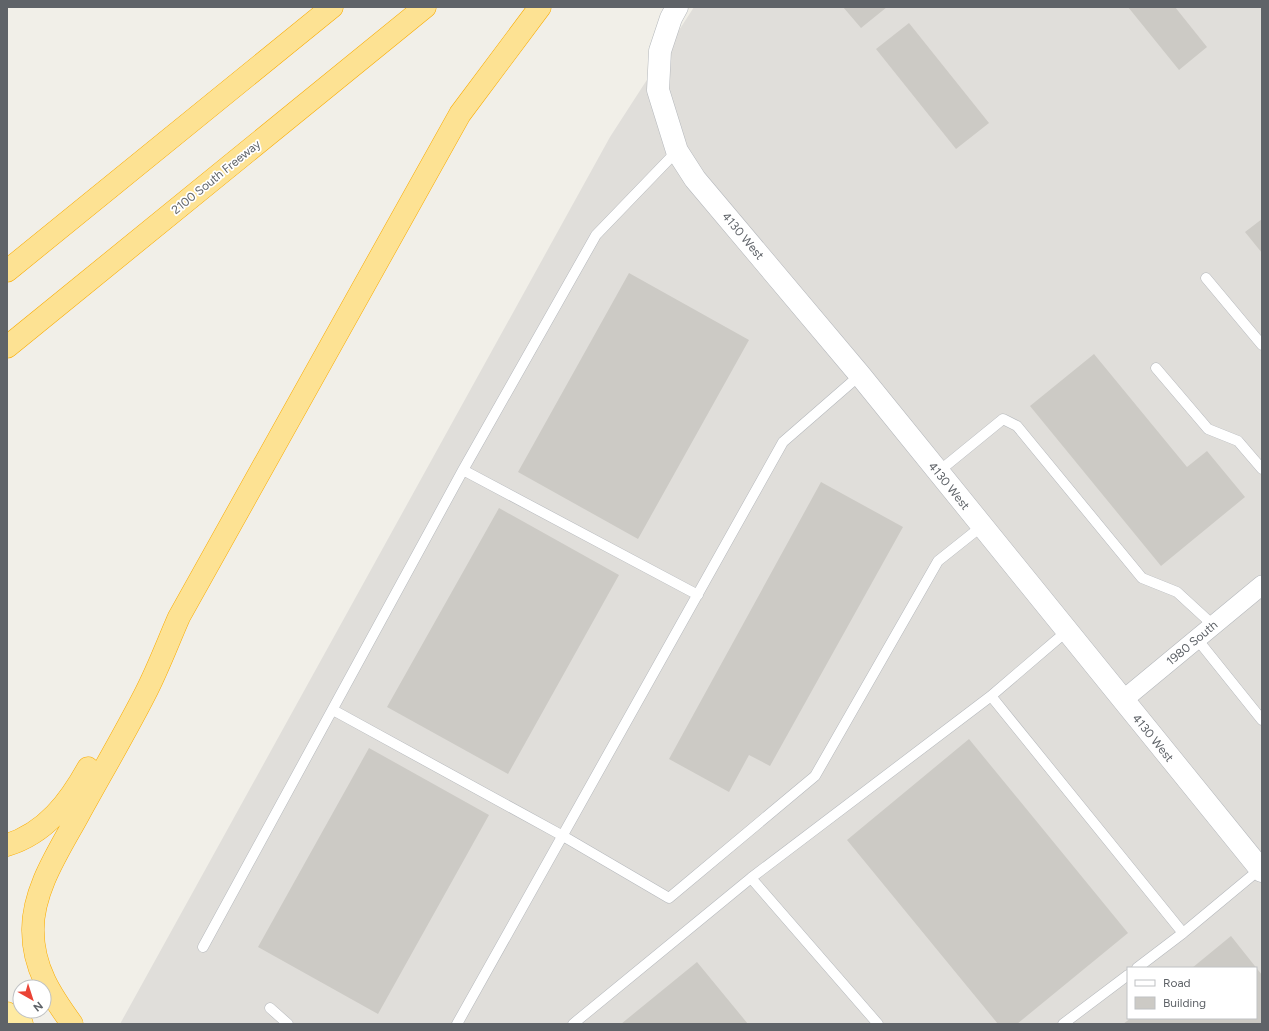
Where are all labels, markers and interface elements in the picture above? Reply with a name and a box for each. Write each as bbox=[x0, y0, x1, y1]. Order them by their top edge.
street label: 2100 South Freeway bbox=[169, 136, 264, 217]
street label: 4130 West bbox=[719, 210, 767, 263]
street label: 4130 West bbox=[926, 459, 973, 513]
street label: 1980 South bbox=[1164, 618, 1220, 668]
street label: 4130 West bbox=[1130, 711, 1177, 765]
legend bbox=[1127, 967, 1257, 1019]
text: Road bbox=[1163, 976, 1191, 990]
north arrow bbox=[12, 979, 52, 1019]
text: Building bbox=[1163, 996, 1206, 1010]
text: N bbox=[31, 999, 45, 1014]

